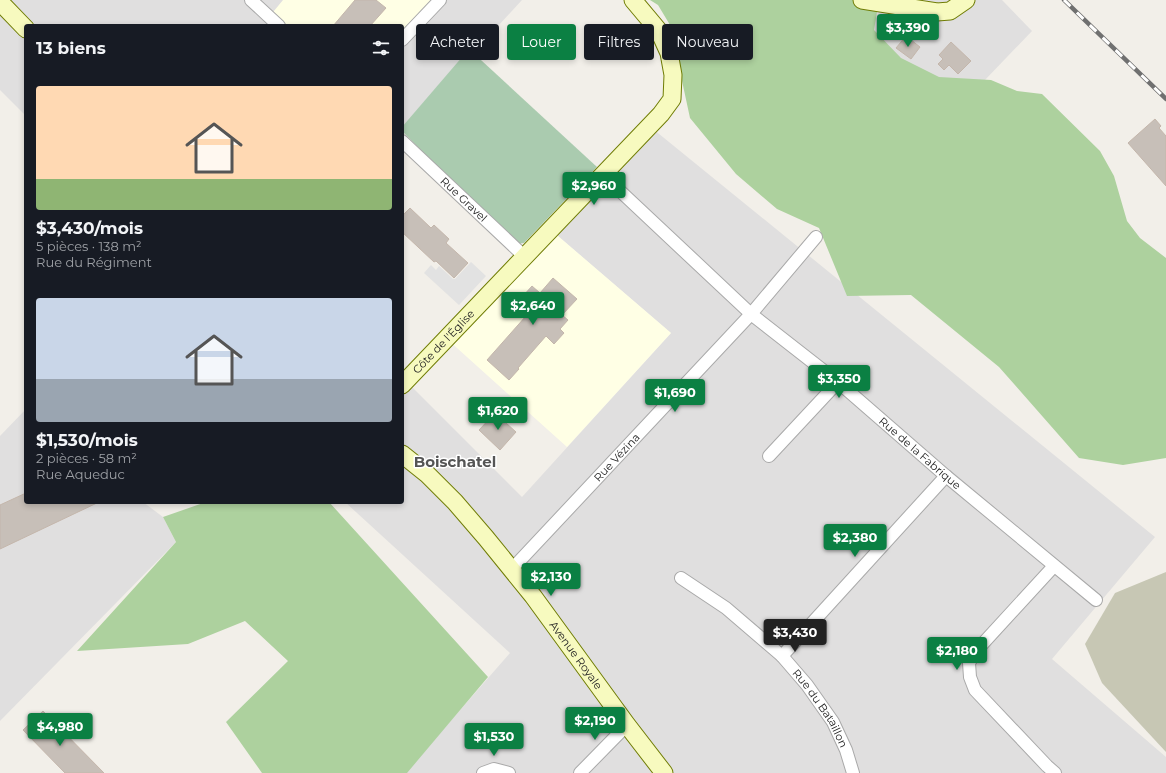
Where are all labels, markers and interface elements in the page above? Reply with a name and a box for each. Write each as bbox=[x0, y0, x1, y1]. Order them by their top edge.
pin: $3,390 bbox=[875, 14, 941, 48]
text: $3,390 bbox=[886, 19, 930, 35]
chip: Acheter bbox=[416, 24, 499, 60]
chip: Louer bbox=[507, 24, 576, 60]
chip: Filtres bbox=[584, 24, 654, 60]
chip: Nouveau bbox=[662, 24, 753, 60]
icon: filters bbox=[370, 37, 392, 59]
text: 13 biens bbox=[36, 38, 106, 58]
icon: home bbox=[178, 112, 250, 184]
pin: $2,960 bbox=[561, 172, 627, 206]
street label: Rue Gravel bbox=[437, 174, 490, 225]
text: $2,960 bbox=[572, 177, 616, 193]
text: $3,430/mois bbox=[36, 218, 143, 238]
text: 5 pièces · 138 m² bbox=[36, 238, 142, 254]
text: Rue du Régiment bbox=[36, 254, 152, 270]
pin: $2,640 bbox=[500, 292, 566, 326]
text: $2,640 bbox=[510, 297, 556, 313]
street label: Côte de l'Église bbox=[410, 306, 478, 377]
icon: home bbox=[178, 324, 250, 396]
pin: $3,350 bbox=[806, 365, 872, 399]
text: $3,350 bbox=[817, 370, 861, 386]
pin: $1,690 bbox=[642, 379, 708, 413]
text: $1,690 bbox=[654, 384, 696, 400]
pin: $1,620 bbox=[465, 397, 531, 431]
text: $1,620 bbox=[477, 402, 519, 418]
street label: Rue de la Fabrique bbox=[876, 414, 964, 493]
text: $1,530/mois bbox=[36, 430, 138, 450]
street label: Rue Vézina bbox=[591, 430, 643, 484]
text: 2 pièces · 58 m² bbox=[36, 450, 137, 466]
district label: Boischatel bbox=[414, 452, 496, 471]
text: Rue Aqueduc bbox=[36, 466, 125, 482]
pin: $2,380 bbox=[822, 524, 888, 558]
text: $2,380 bbox=[833, 529, 877, 545]
pin: $2,130 bbox=[518, 563, 584, 597]
text: $2,130 bbox=[531, 568, 571, 584]
street label: Avenue Royale bbox=[547, 618, 606, 692]
pin: $3,430 bbox=[762, 619, 828, 653]
text: $3,430 bbox=[773, 624, 817, 640]
pin: $2,180 bbox=[924, 637, 990, 671]
text: $2,180 bbox=[936, 642, 978, 658]
street label: Rue du Bataillon bbox=[789, 666, 851, 750]
pin: $2,190 bbox=[562, 707, 628, 741]
text: $2,190 bbox=[574, 712, 616, 728]
pin: $4,980 bbox=[27, 713, 93, 747]
text: $4,980 bbox=[37, 718, 83, 734]
pin: $1,530 bbox=[461, 723, 527, 757]
text: $1,530 bbox=[474, 728, 514, 744]

